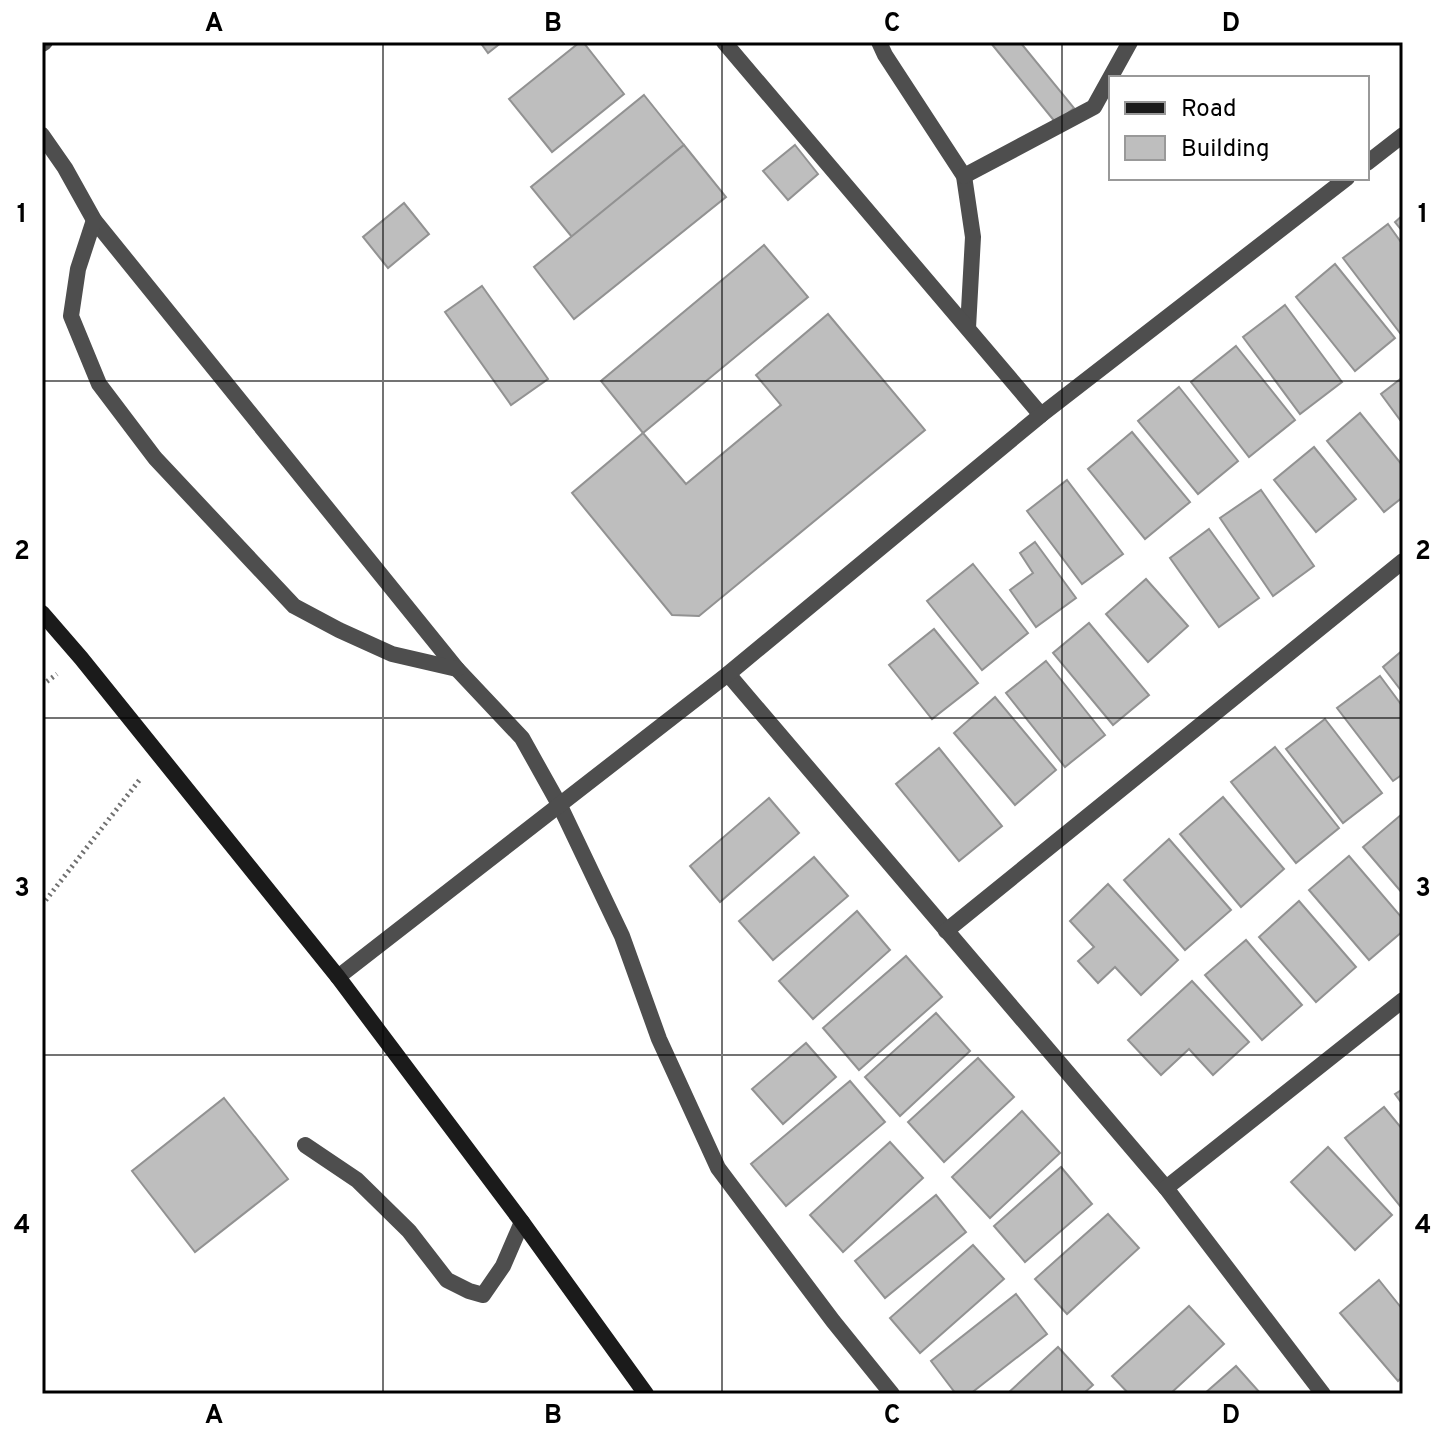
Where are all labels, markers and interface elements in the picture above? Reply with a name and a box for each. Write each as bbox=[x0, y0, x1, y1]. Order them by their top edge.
text: A bbox=[205, 8, 223, 41]
text: B bbox=[544, 8, 562, 41]
text: C bbox=[884, 8, 900, 41]
text: D bbox=[1222, 8, 1240, 41]
legend bbox=[1109, 76, 1369, 180]
text: Road bbox=[1181, 95, 1237, 125]
text: Building bbox=[1181, 135, 1270, 165]
text: 1 bbox=[17, 199, 27, 232]
text: 1 bbox=[1418, 199, 1428, 232]
text: 2 bbox=[14, 536, 30, 569]
text: 2 bbox=[1415, 536, 1431, 569]
text: 3 bbox=[14, 873, 30, 906]
text: 3 bbox=[1415, 873, 1431, 906]
text: 4 bbox=[14, 1210, 30, 1243]
text: 4 bbox=[1415, 1210, 1431, 1243]
text: A bbox=[205, 1400, 223, 1433]
text: B bbox=[544, 1400, 562, 1433]
text: C bbox=[884, 1400, 900, 1433]
text: D bbox=[1222, 1400, 1240, 1433]

